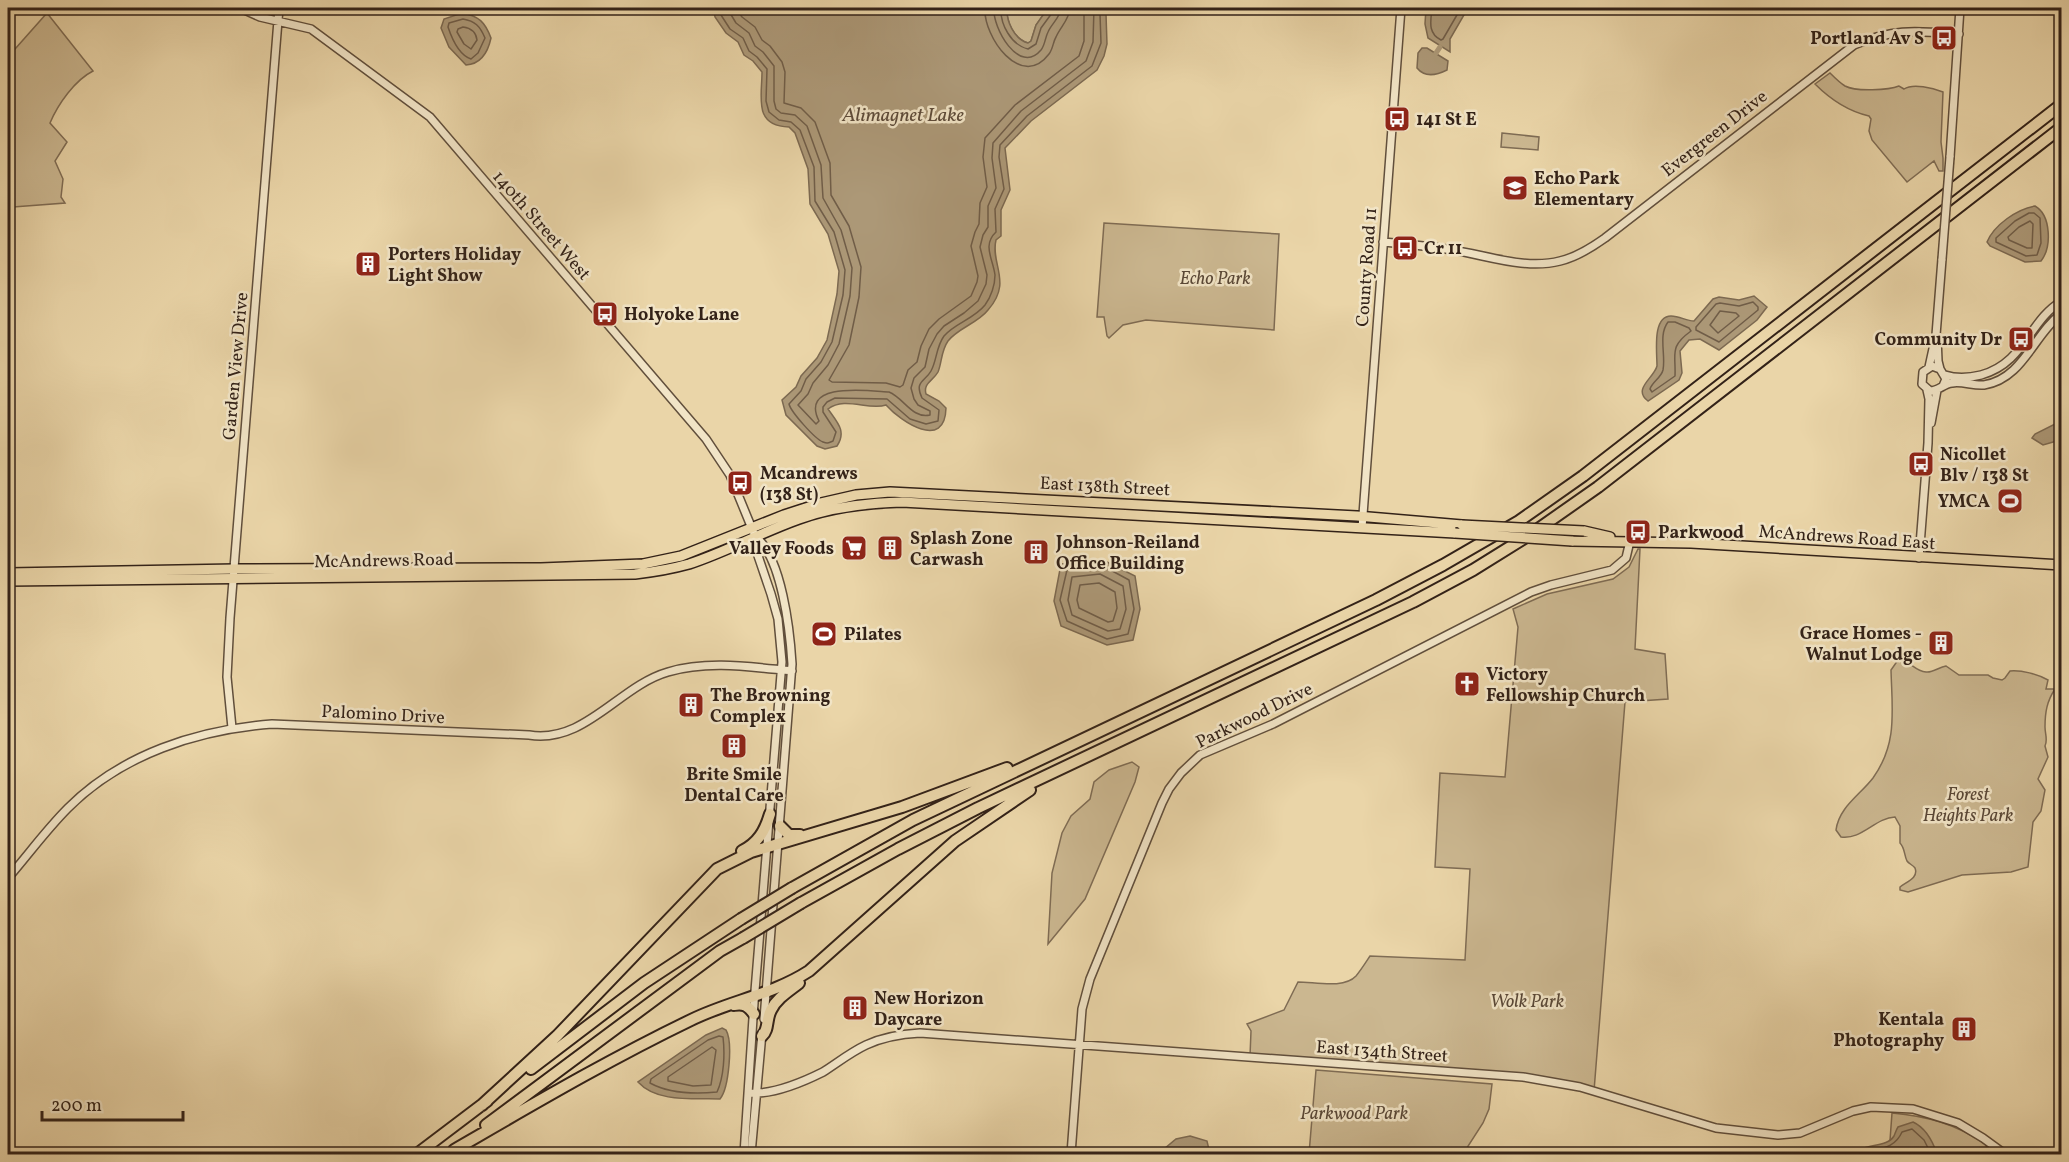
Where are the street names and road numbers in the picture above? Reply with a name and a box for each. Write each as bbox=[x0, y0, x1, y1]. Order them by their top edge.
street label: Evergreen Drive bbox=[1657, 85, 1773, 184]
street label: 140th Street West bbox=[486, 166, 596, 286]
street label: County Road 11 bbox=[1351, 207, 1384, 328]
street label: Garden View Drive bbox=[218, 291, 255, 441]
street label: East 138th Street bbox=[1039, 472, 1171, 503]
street label: McAndrews Road East bbox=[1758, 520, 1936, 557]
street label: McAndrews Road bbox=[314, 548, 454, 575]
street label: Parkwood Drive bbox=[1192, 677, 1317, 756]
street label: Palomino Drive bbox=[321, 700, 445, 731]
street label: East 134th Street bbox=[1315, 1035, 1449, 1070]

